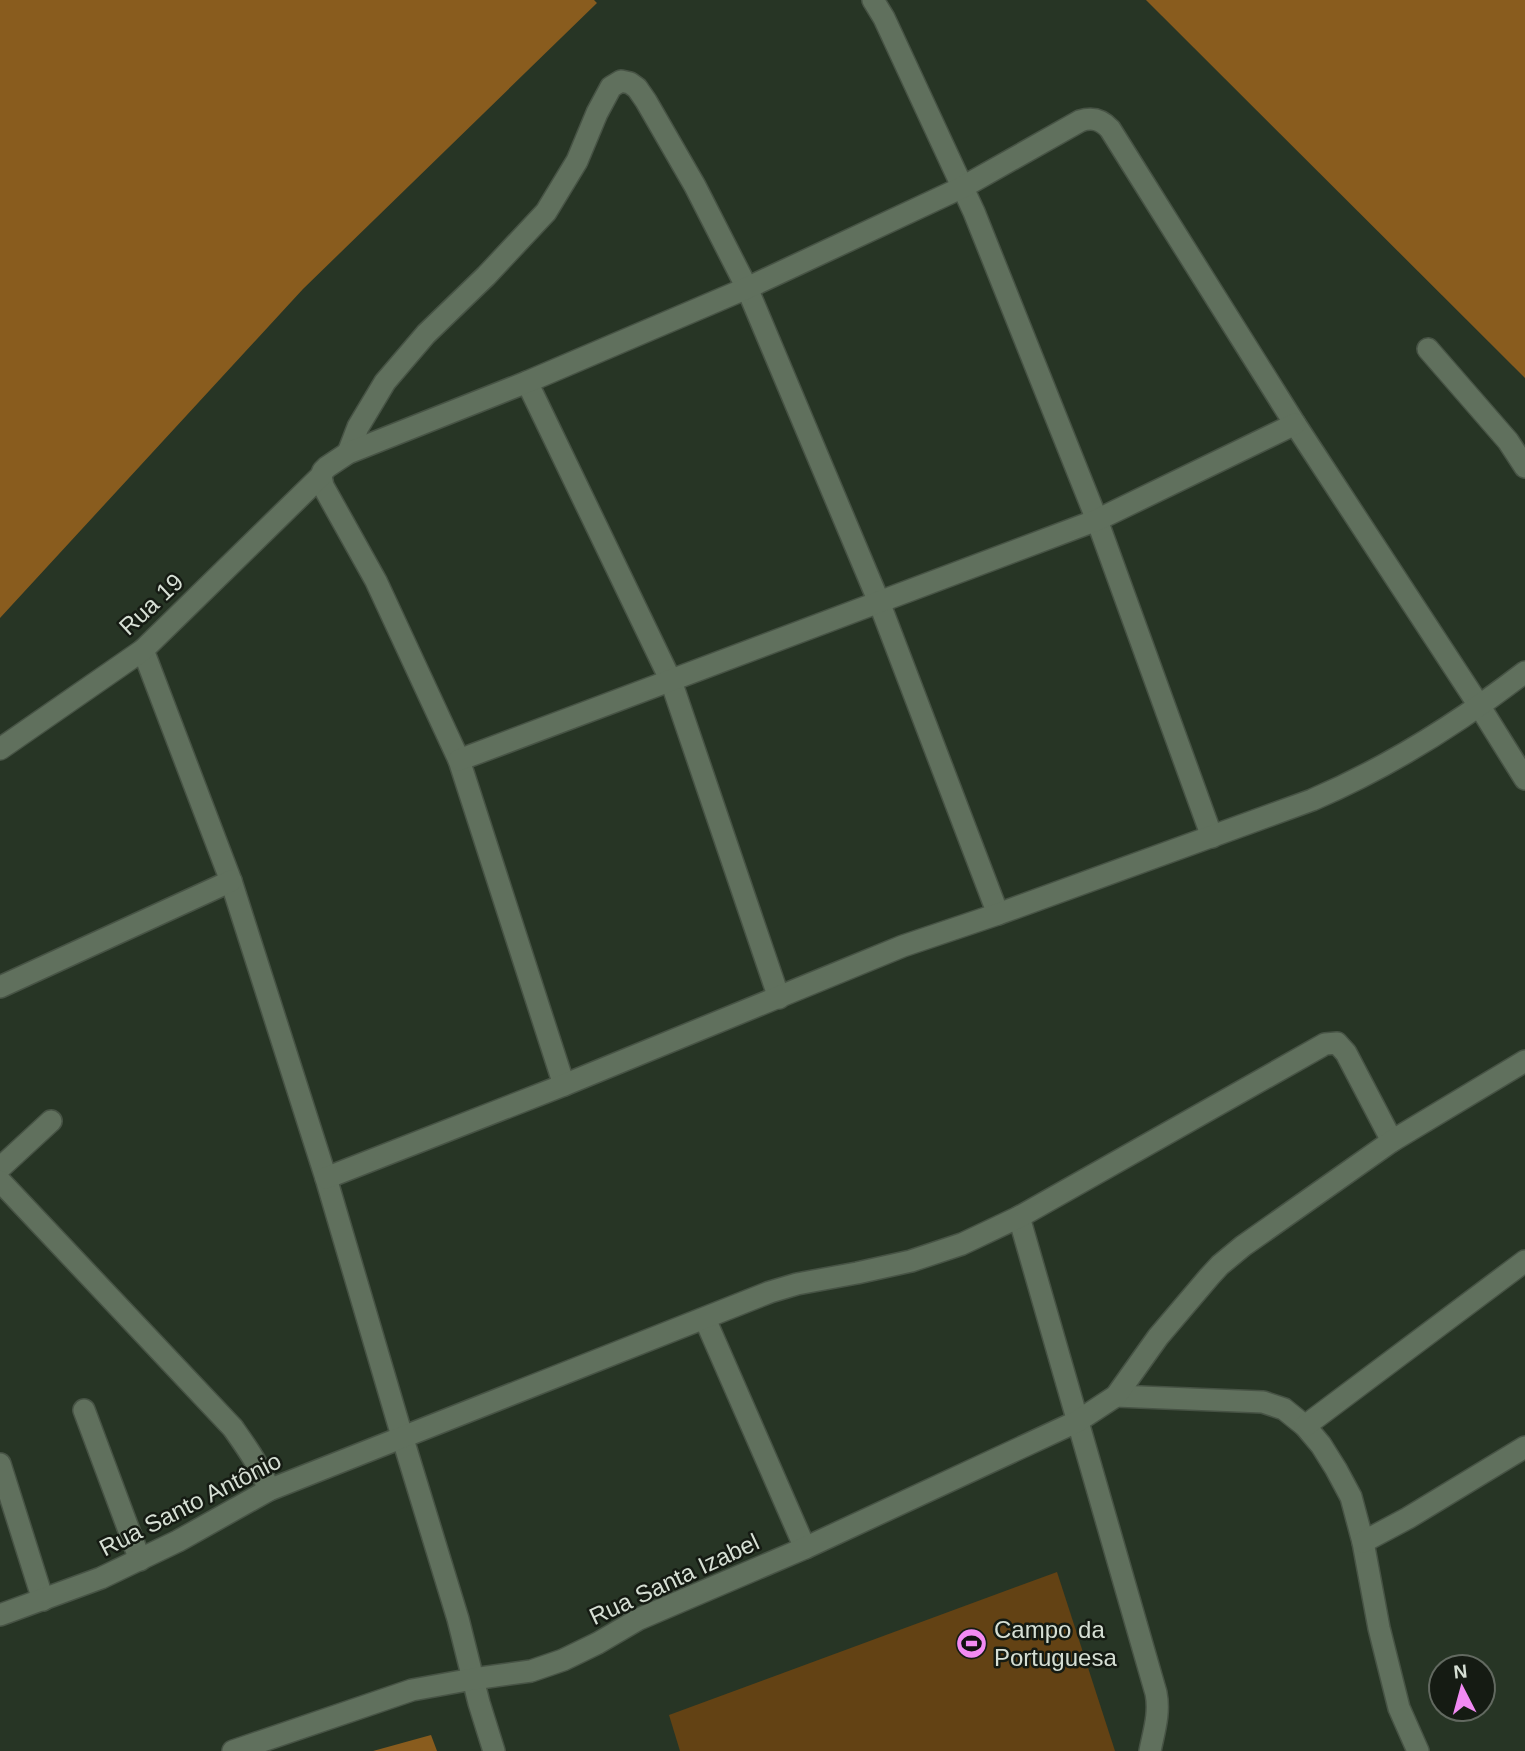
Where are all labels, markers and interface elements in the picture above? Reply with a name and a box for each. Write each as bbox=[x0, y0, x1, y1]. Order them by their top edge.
street label: Rua 19 bbox=[113, 568, 189, 640]
street label: Rua Santo Antônio bbox=[95, 1447, 285, 1561]
street label: Rua Santa Izabel bbox=[585, 1528, 763, 1630]
place label: Campo da Portuguesa bbox=[994, 1616, 1117, 1671]
sports icon: Campo da Portuguesa bbox=[954, 1626, 988, 1660]
north arrow bbox=[1427, 1653, 1497, 1723]
text: N bbox=[1452, 1660, 1468, 1683]

